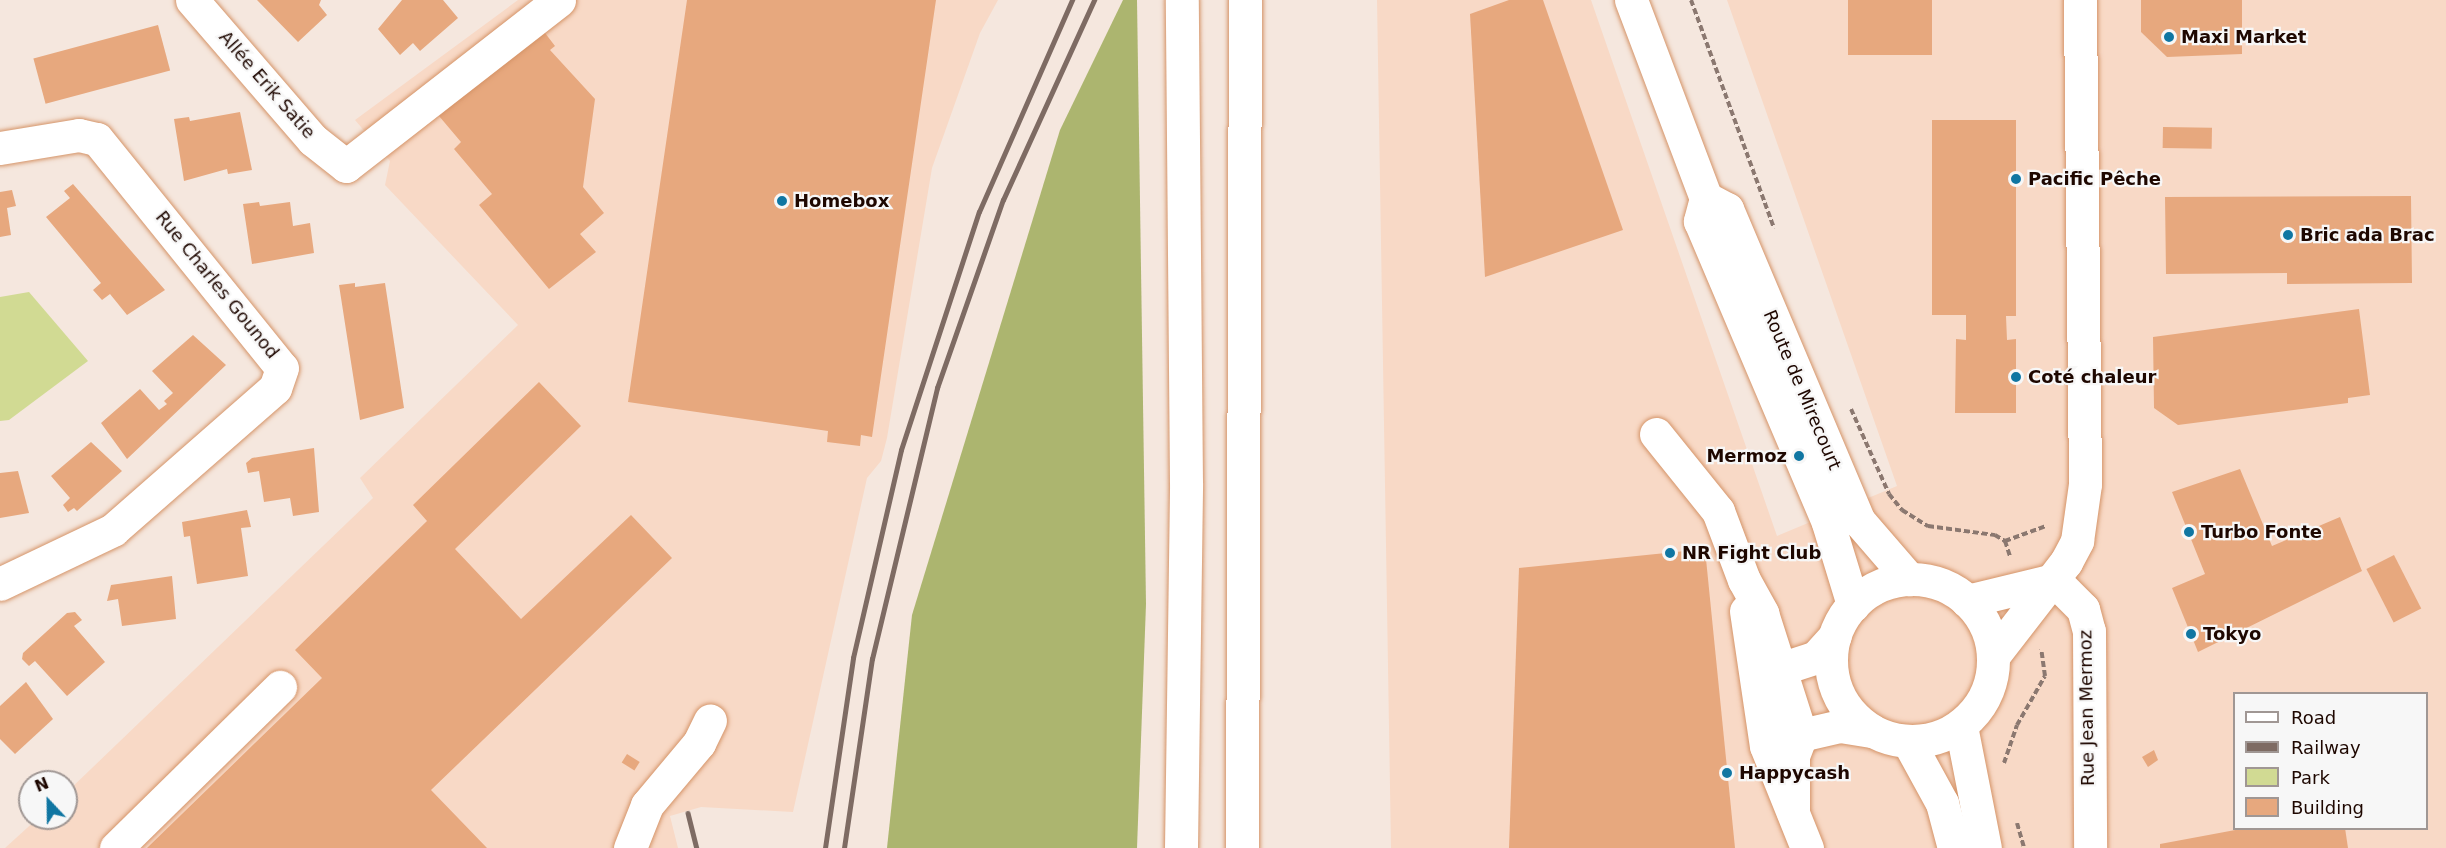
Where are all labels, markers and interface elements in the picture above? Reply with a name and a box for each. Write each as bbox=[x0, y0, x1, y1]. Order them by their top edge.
place label: Maxi Market bbox=[2181, 26, 2306, 48]
street label: Allée Erik Satie bbox=[214, 27, 320, 143]
marker: Maxi Market bbox=[2162, 30, 2176, 44]
place label: Pacific Pêche bbox=[2028, 168, 2161, 190]
marker: Pacific Pêche bbox=[2009, 172, 2023, 186]
place label: Homebox bbox=[794, 190, 889, 212]
marker: Homebox bbox=[775, 194, 789, 208]
street label: Rue Charles Gounod bbox=[151, 207, 283, 363]
place label: Bric ada Brac bbox=[2300, 224, 2435, 246]
marker: Bric ada Brac bbox=[2281, 228, 2295, 242]
street label: Route de Mirecourt bbox=[1759, 307, 1845, 473]
place label: Coté chaleur bbox=[2028, 366, 2156, 388]
marker: Coté chaleur bbox=[2009, 370, 2023, 384]
place label: Mermoz bbox=[1706, 445, 1787, 467]
marker: Mermoz bbox=[1792, 449, 1806, 463]
place label: Turbo Fonte bbox=[2201, 521, 2322, 543]
marker: Turbo Fonte bbox=[2182, 525, 2196, 539]
place label: NR Fight Club bbox=[1682, 542, 1821, 564]
marker: NR Fight Club bbox=[1663, 546, 1677, 560]
place label: Tokyo bbox=[2203, 623, 2261, 645]
marker: Tokyo bbox=[2184, 627, 2198, 641]
street label: Rue Jean Mermoz bbox=[2075, 630, 2099, 786]
legend bbox=[2233, 692, 2428, 830]
text: Road bbox=[2291, 707, 2336, 728]
text: Railway bbox=[2291, 737, 2361, 758]
place label: Happycash bbox=[1739, 762, 1850, 784]
marker: Happycash bbox=[1720, 766, 1734, 780]
text: Park bbox=[2291, 767, 2330, 788]
north arrow bbox=[18, 770, 78, 830]
text: N bbox=[32, 773, 52, 796]
text: Building bbox=[2291, 797, 2364, 818]

